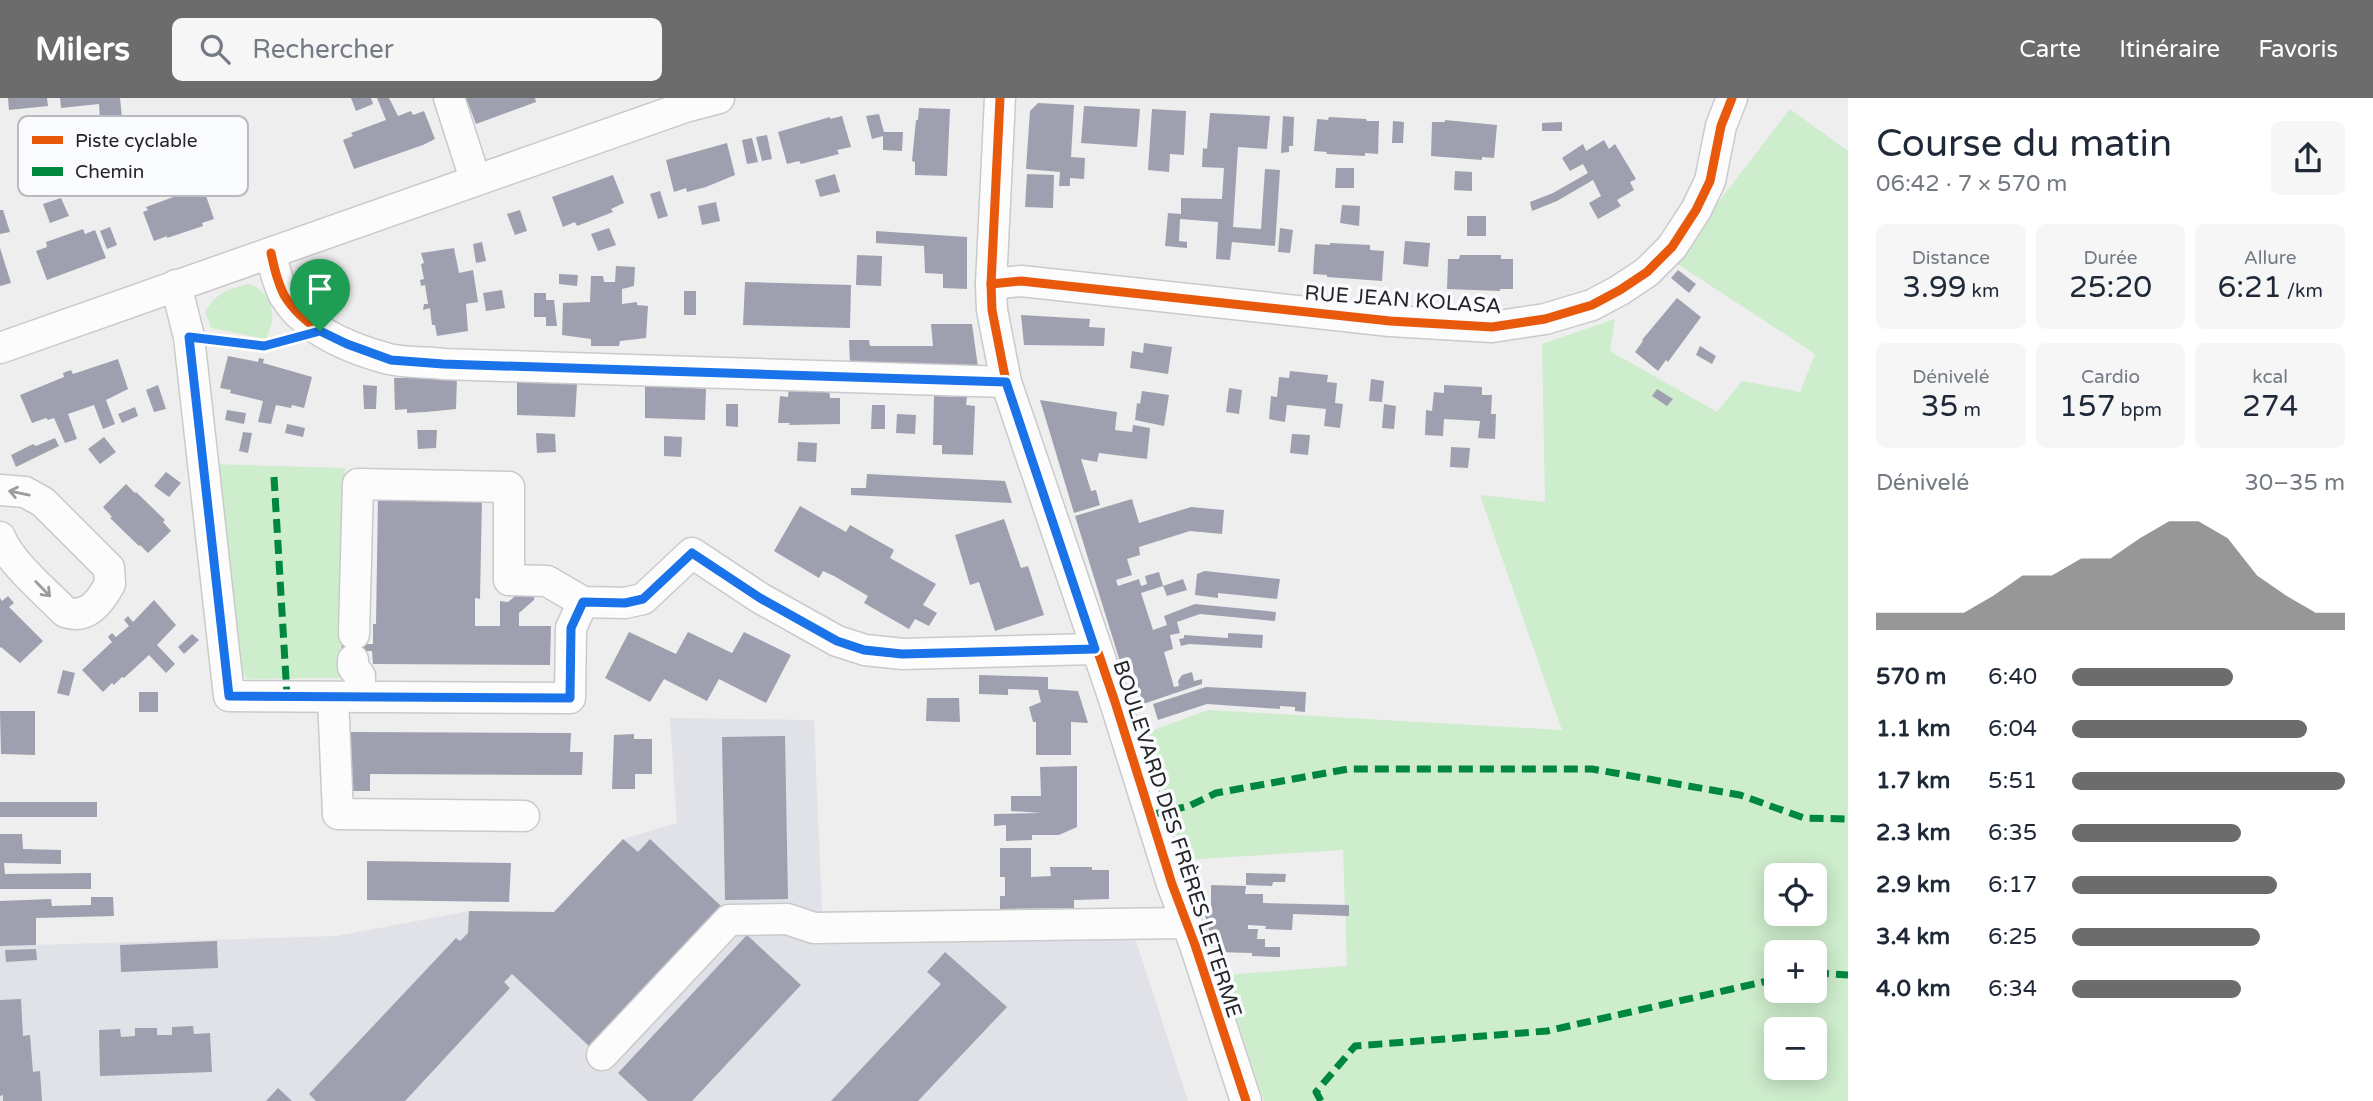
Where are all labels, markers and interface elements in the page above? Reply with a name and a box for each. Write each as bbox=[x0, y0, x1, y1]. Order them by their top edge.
search box bbox=[172, 18, 662, 81]
text: Milers bbox=[35, 30, 130, 69]
icon: search bbox=[196, 30, 234, 68]
text: Rechercher bbox=[252, 34, 394, 65]
text: Carte bbox=[2019, 35, 2081, 64]
text: Itinéraire bbox=[2119, 35, 2220, 64]
text: Favoris bbox=[2258, 35, 2338, 64]
legend bbox=[18, 116, 248, 196]
text: Course du matin bbox=[1876, 121, 2172, 167]
button: share bbox=[2271, 121, 2345, 195]
text: Piste cyclable bbox=[75, 130, 197, 152]
text: Chemin bbox=[75, 161, 144, 183]
text: 06:42 · 7 × 570 m bbox=[1876, 170, 2067, 198]
text: Distance bbox=[1912, 247, 1990, 269]
text: Durée bbox=[2083, 247, 2138, 269]
text: Allure bbox=[2244, 247, 2297, 269]
pin bbox=[290, 259, 350, 331]
text: 3.99 bbox=[1902, 269, 1967, 306]
text: 25:20 bbox=[2069, 269, 2152, 306]
text: 6:21 bbox=[2217, 269, 2282, 306]
icon: arrive bbox=[301, 270, 339, 308]
text: km bbox=[1967, 280, 1999, 302]
text: /km bbox=[2282, 280, 2323, 302]
street label: RUE JEAN KOLASA bbox=[1304, 281, 1502, 319]
text: Dénivelé bbox=[1912, 366, 1989, 388]
text: Cardio bbox=[2081, 366, 2140, 388]
text: kcal bbox=[2252, 366, 2288, 388]
text: 35 bbox=[1921, 388, 1958, 425]
text: 157 bbox=[2059, 388, 2116, 425]
text: 274 bbox=[2242, 388, 2298, 425]
text: m bbox=[1958, 399, 1981, 421]
text: bpm bbox=[2116, 399, 2162, 421]
text: Dénivelé bbox=[1876, 469, 1969, 497]
text: 30–35 m bbox=[2244, 469, 2345, 497]
one-way arrow bbox=[8, 485, 31, 499]
one-way arrow bbox=[35, 581, 52, 598]
street label: BOULEVARD DES FRÈRES LETERME bbox=[1107, 657, 1247, 1021]
text: 570 m bbox=[1876, 663, 1946, 691]
text: 6:40 bbox=[1988, 663, 2037, 691]
text: 1.1 km bbox=[1876, 715, 1951, 743]
text: 6:04 bbox=[1988, 715, 2037, 743]
text: 1.7 km bbox=[1876, 767, 1950, 795]
text: 5:51 bbox=[1988, 767, 2037, 795]
text: 2.3 km bbox=[1876, 819, 1951, 847]
text: 6:35 bbox=[1988, 819, 2037, 847]
map controls bbox=[1764, 863, 1827, 1080]
button: locate bbox=[1764, 863, 1827, 926]
text: 2.9 km bbox=[1876, 871, 1951, 899]
text: 6:17 bbox=[1988, 871, 2037, 899]
text: 3.4 km bbox=[1876, 923, 1950, 951]
text: 6:25 bbox=[1988, 923, 2037, 951]
button: + bbox=[1764, 940, 1827, 1003]
text: 4.0 km bbox=[1876, 975, 1951, 1003]
text: 6:34 bbox=[1988, 975, 2037, 1003]
button: − bbox=[1764, 1017, 1827, 1080]

